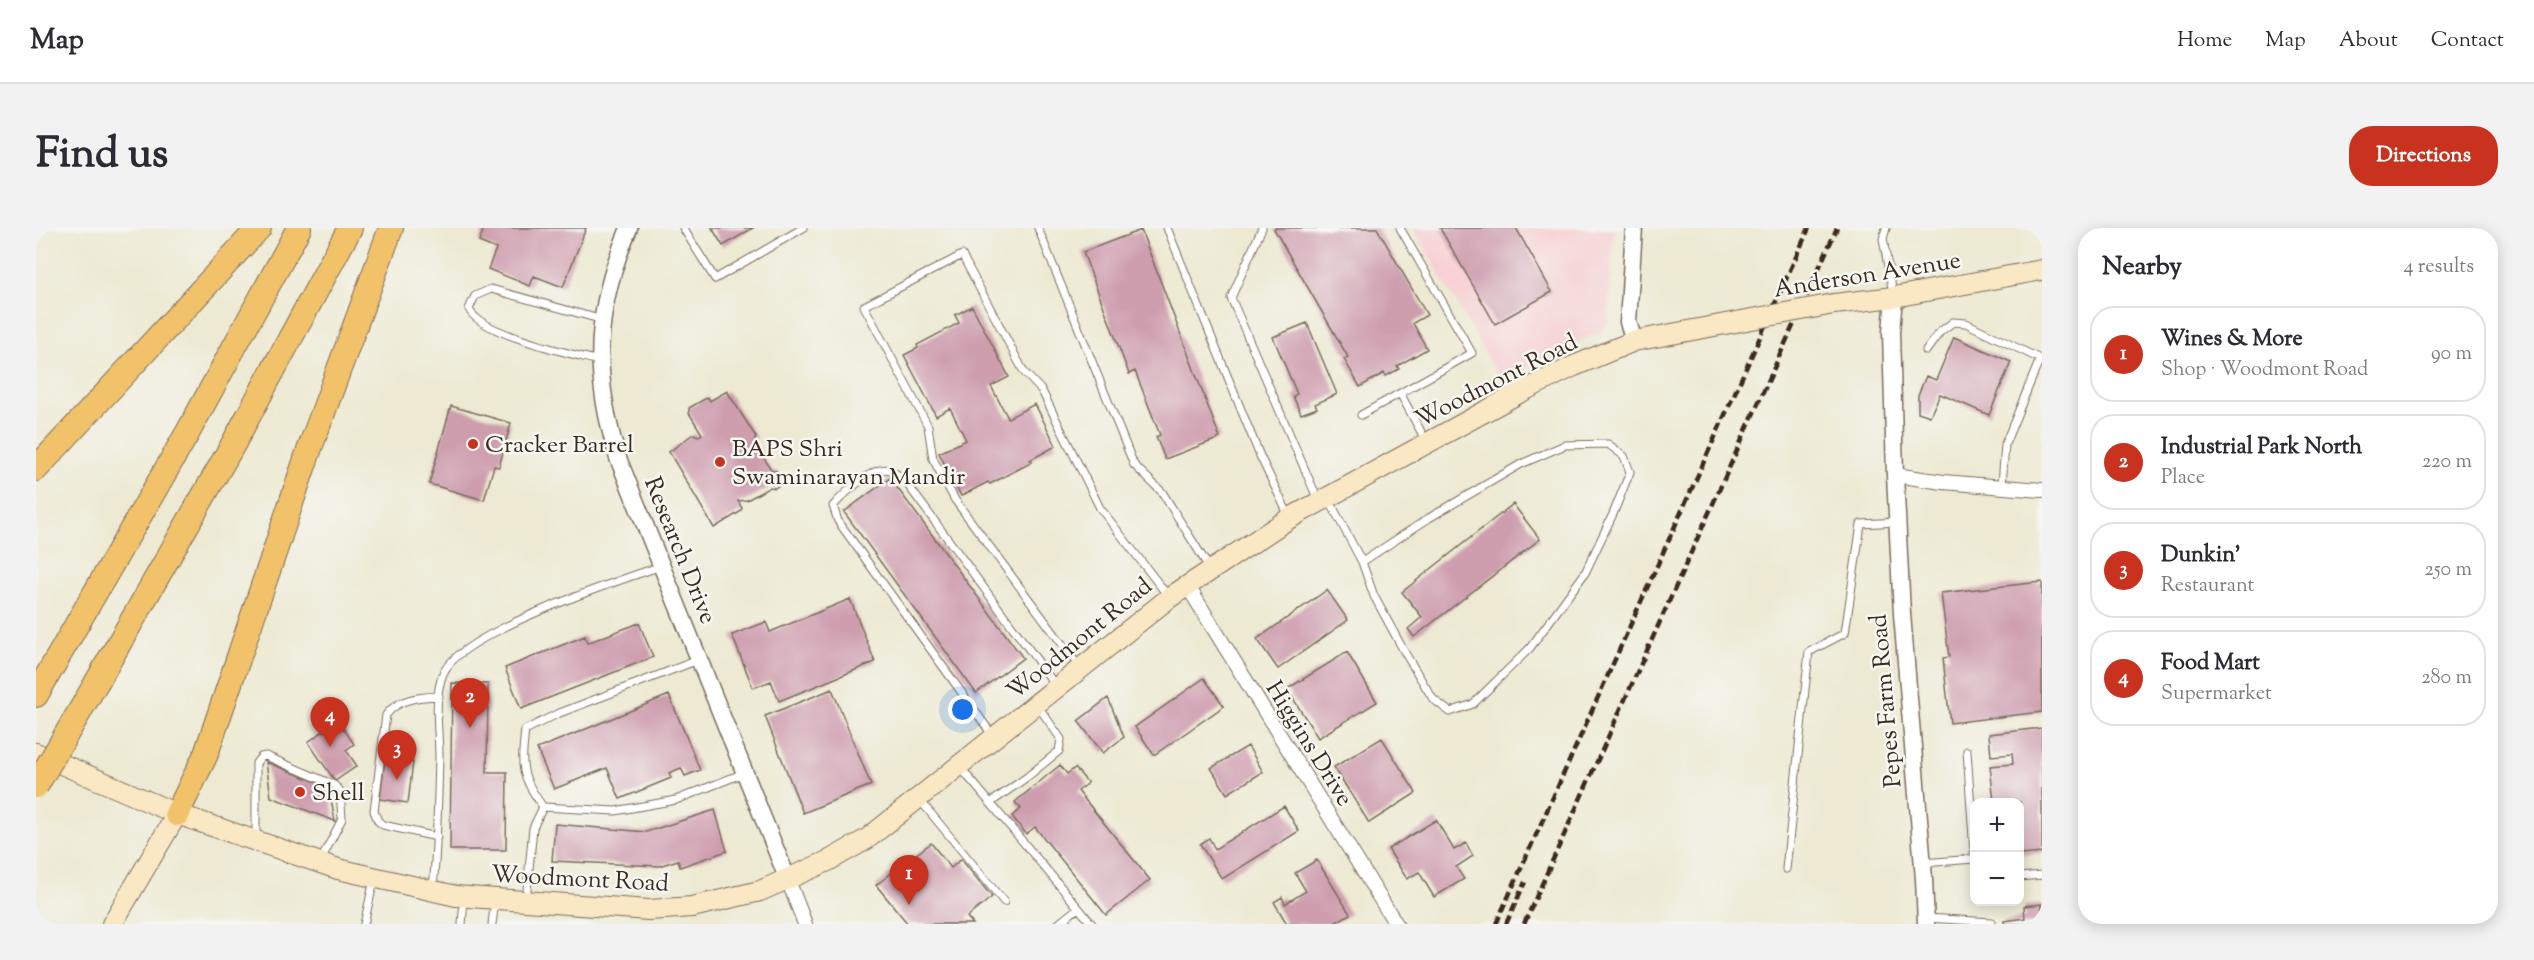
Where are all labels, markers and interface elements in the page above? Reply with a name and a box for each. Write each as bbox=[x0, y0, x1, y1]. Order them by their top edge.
text: Map bbox=[30, 21, 84, 61]
text: Home bbox=[2177, 26, 2232, 56]
text: Map bbox=[2265, 26, 2306, 56]
text: About bbox=[2339, 26, 2398, 56]
text: Contact bbox=[2431, 26, 2504, 56]
text: Find us bbox=[36, 126, 168, 186]
button: Directions bbox=[2349, 126, 2498, 186]
street label: Anderson Avenue bbox=[1771, 244, 1963, 308]
text: Nearby bbox=[2102, 249, 2182, 286]
text: 4 results bbox=[2403, 253, 2474, 282]
text: Wines & More bbox=[2161, 324, 2303, 356]
street label: Woodmont Road bbox=[1410, 326, 1584, 437]
text: 1 bbox=[2120, 340, 2127, 369]
text: 90 m bbox=[2431, 340, 2472, 369]
text: Shop · Woodmont Road bbox=[2161, 356, 2368, 385]
place label: Cracker Barrel bbox=[485, 429, 634, 463]
text: Industrial Park North bbox=[2161, 432, 2362, 464]
place label: BAPS Shri Swaminarayan Mandir bbox=[732, 433, 965, 495]
marker: Cracker Barrel bbox=[466, 437, 480, 451]
text: 2 bbox=[2119, 448, 2128, 477]
text: 220 m bbox=[2422, 448, 2472, 477]
marker: BAPS Shri Swaminarayan Mandir bbox=[713, 455, 727, 469]
text: Place bbox=[2161, 464, 2205, 493]
street label: Research Drive bbox=[634, 472, 724, 629]
text: Dunkin' bbox=[2161, 540, 2241, 572]
text: 3 bbox=[2119, 556, 2128, 585]
text: 250 m bbox=[2424, 556, 2472, 585]
street label: Woodmont Road bbox=[1000, 570, 1160, 709]
text: Restaurant bbox=[2161, 572, 2254, 601]
street label: Pepes Farm Road bbox=[1862, 612, 1912, 789]
text: Food Mart bbox=[2161, 648, 2260, 680]
text: 4 bbox=[2118, 664, 2129, 693]
text: 280 m bbox=[2421, 664, 2472, 693]
street label: Higgins Drive bbox=[1256, 675, 1360, 813]
pin: 2 bbox=[450, 678, 490, 728]
text: Supermarket bbox=[2161, 680, 2272, 709]
your location bbox=[948, 695, 977, 724]
pin: 4 bbox=[310, 698, 350, 747]
pin: 3 bbox=[378, 730, 416, 780]
place label: Shell bbox=[312, 777, 365, 811]
marker: Shell bbox=[293, 785, 307, 799]
map controls bbox=[1970, 798, 2024, 906]
button: + bbox=[1970, 798, 2024, 852]
button: − bbox=[1970, 852, 2024, 906]
pin: 1 bbox=[890, 856, 928, 905]
street label: Woodmont Road bbox=[490, 858, 670, 902]

